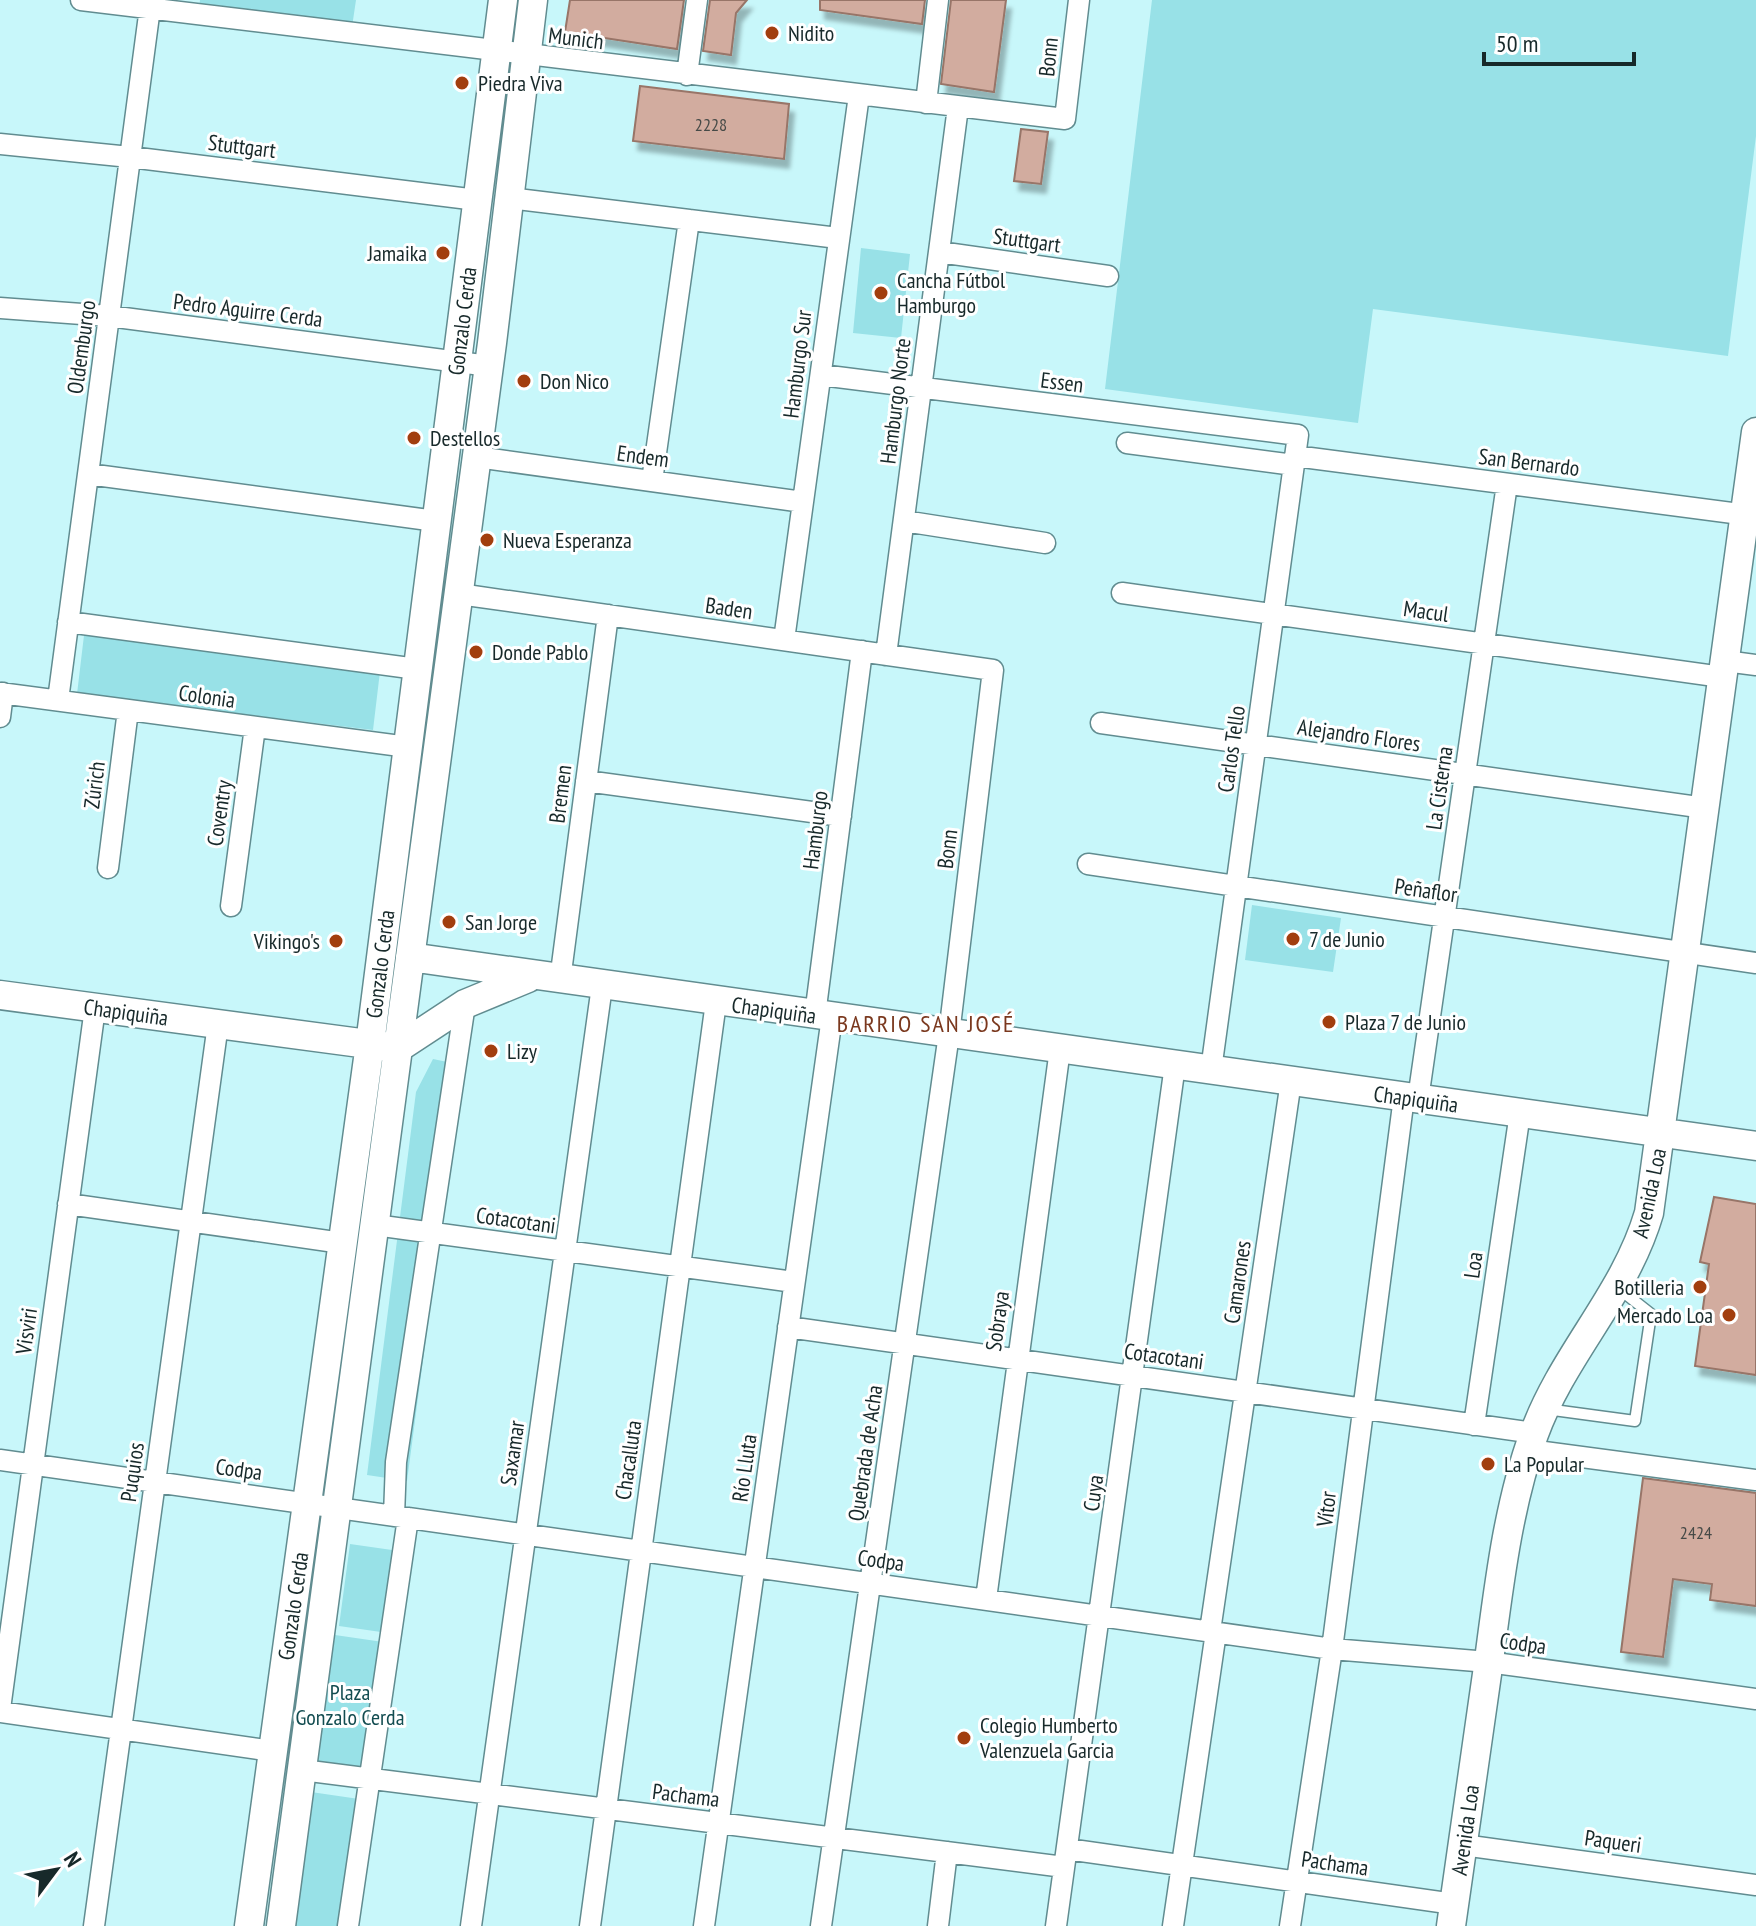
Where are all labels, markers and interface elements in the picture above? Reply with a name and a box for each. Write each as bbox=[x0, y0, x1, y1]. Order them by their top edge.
scale bar bbox=[1484, 16, 1634, 66]
place label: Nidito bbox=[788, 19, 834, 47]
street label: Munich bbox=[547, 21, 605, 55]
marker: Nidito bbox=[763, 24, 781, 42]
text: 50 m bbox=[1496, 28, 1538, 59]
street label: Bonn bbox=[1032, 36, 1064, 78]
place label: Piedra Viva bbox=[478, 69, 563, 97]
marker: Piedra Viva bbox=[453, 74, 471, 92]
house number: 2228 bbox=[695, 113, 727, 136]
street label: Stuttgart bbox=[207, 128, 277, 164]
street label: Stuttgart bbox=[991, 221, 1063, 259]
place label: Jamaika bbox=[367, 239, 427, 267]
marker: Jamaika bbox=[434, 244, 452, 262]
street label: Gonzalo Cerda bbox=[441, 265, 483, 377]
place label: Cancha Fútbol Hamburgo bbox=[897, 266, 1006, 319]
marker: Cancha Fútbol Hamburgo bbox=[872, 284, 890, 302]
street label: Pedro Aguirre Cerda bbox=[172, 287, 324, 333]
street label: Oldemburgo bbox=[61, 298, 101, 396]
street label: Hamburgo Sur bbox=[776, 308, 818, 420]
street label: Hamburgo Norte bbox=[873, 336, 917, 466]
street label: Essen bbox=[1039, 365, 1085, 399]
place label: Don Nico bbox=[540, 367, 609, 395]
marker: Don Nico bbox=[515, 372, 533, 390]
place label: Destellos bbox=[430, 424, 500, 452]
marker: Destellos bbox=[405, 429, 423, 447]
street label: Endem bbox=[615, 439, 671, 473]
street label: San Bernardo bbox=[1477, 442, 1581, 482]
place label: Nueva Esperanza bbox=[503, 526, 632, 554]
marker: Nueva Esperanza bbox=[478, 531, 496, 549]
street label: Baden bbox=[704, 591, 754, 625]
street label: Macul bbox=[1402, 594, 1451, 628]
place label: Donde Pablo bbox=[492, 638, 588, 666]
marker: Donde Pablo bbox=[467, 643, 485, 661]
street label: Colonia bbox=[177, 678, 237, 714]
street label: Carlos Tello bbox=[1211, 704, 1251, 794]
street label: Alejandro Flores bbox=[1296, 713, 1422, 757]
street label: La Cisterna bbox=[1419, 744, 1459, 832]
street label: Zúrich bbox=[77, 760, 111, 810]
street label: Bremen bbox=[543, 763, 577, 825]
street label: Coventry bbox=[201, 777, 238, 848]
street label: Hamburgo bbox=[796, 789, 834, 871]
street label: Bonn bbox=[931, 828, 963, 870]
street label: Peñaflor bbox=[1393, 872, 1459, 908]
street label: Gonzalo Cerda bbox=[359, 908, 401, 1020]
place label: San Jorge bbox=[465, 908, 537, 936]
marker: San Jorge bbox=[440, 913, 458, 931]
place label: 7 de Junio bbox=[1309, 925, 1385, 953]
place label: Vikingo's bbox=[253, 927, 320, 955]
marker: 7 de Junio bbox=[1284, 930, 1302, 948]
marker: Vikingo's bbox=[327, 932, 345, 950]
street label: Chapiquiña bbox=[730, 990, 818, 1030]
street label: Chapiquiña bbox=[82, 992, 170, 1032]
district label: BARRIO SAN JOSÉ bbox=[837, 1008, 1015, 1039]
place label: Plaza 7 de Junio bbox=[1345, 1008, 1466, 1036]
marker: Plaza 7 de Junio bbox=[1320, 1013, 1338, 1031]
place label: Lizy bbox=[507, 1037, 538, 1065]
marker: Lizy bbox=[482, 1042, 500, 1060]
street label: Chapiquiña bbox=[1372, 1079, 1460, 1119]
street label: Avenida Loa bbox=[1626, 1145, 1672, 1241]
street label: Cotacotani bbox=[474, 1201, 558, 1239]
street label: Camarones bbox=[1217, 1239, 1257, 1325]
street label: Loa bbox=[1457, 1250, 1489, 1280]
place label: Botilleria bbox=[1614, 1273, 1684, 1301]
marker: Botilleria bbox=[1691, 1278, 1709, 1296]
street label: Sobraya bbox=[979, 1289, 1015, 1353]
place label: Mercado Loa bbox=[1617, 1301, 1713, 1329]
street label: Visviri bbox=[9, 1306, 43, 1357]
marker: Mercado Loa bbox=[1720, 1306, 1738, 1324]
street label: Cotacotani bbox=[1122, 1337, 1206, 1375]
street label: Quebrada de Acha bbox=[842, 1383, 888, 1523]
street label: Saxamar bbox=[494, 1419, 530, 1487]
street label: Chacalluta bbox=[609, 1419, 647, 1501]
street label: Río Lluta bbox=[725, 1432, 763, 1504]
street label: Puquios bbox=[114, 1441, 150, 1503]
place label: La Popular bbox=[1504, 1450, 1584, 1478]
street label: Codpa bbox=[214, 1452, 264, 1486]
marker: La Popular bbox=[1479, 1455, 1497, 1473]
street label: Cuya bbox=[1077, 1473, 1109, 1513]
street label: Vítor bbox=[1310, 1490, 1342, 1529]
house number: 2424 bbox=[1680, 1521, 1712, 1544]
street label: Codpa bbox=[856, 1543, 906, 1577]
street label: Gonzalo Cerda bbox=[272, 1550, 314, 1662]
street label: Codpa bbox=[1498, 1626, 1548, 1660]
park label: Plaza Gonzalo Cerda bbox=[296, 1678, 404, 1731]
place label: Colegio Humberto Valenzuela Garcia bbox=[979, 1711, 1118, 1764]
marker: Colegio Humberto Valenzuela Garcia bbox=[955, 1729, 973, 1747]
street label: Pachama bbox=[651, 1777, 721, 1813]
street label: Avenida Loa bbox=[1445, 1783, 1485, 1877]
street label: Paqueri bbox=[1583, 1823, 1643, 1859]
north arrow bbox=[16, 1830, 96, 1910]
street label: Pachama bbox=[1300, 1844, 1370, 1882]
text: N bbox=[58, 1847, 88, 1872]

